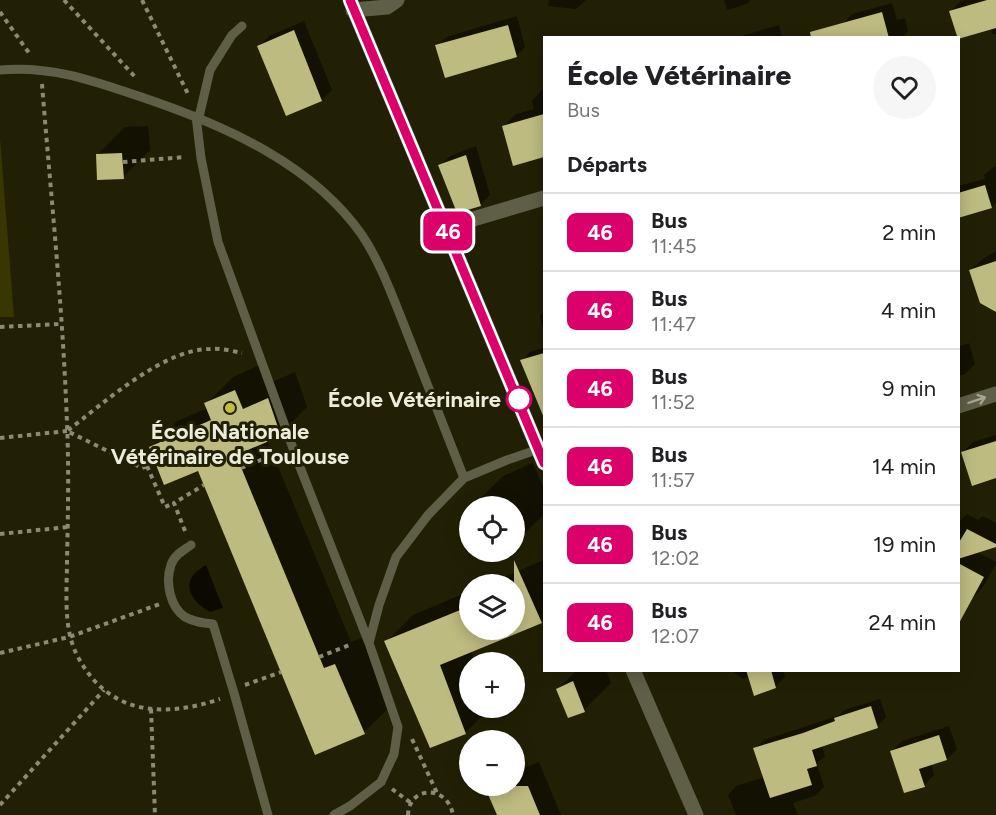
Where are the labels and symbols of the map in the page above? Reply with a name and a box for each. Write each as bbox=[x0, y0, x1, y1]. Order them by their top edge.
line badge: 46 bbox=[421, 212, 475, 250]
place label: École Vétérinaire bbox=[328, 386, 501, 413]
marker: École Vétérinaire bbox=[506, 386, 532, 412]
one-way arrow bbox=[967, 393, 986, 404]
marker: École Nationale Vétérinaire de Toulouse bbox=[223, 401, 237, 415]
place label: École Nationale Vétérinaire de Toulouse bbox=[111, 418, 349, 470]

